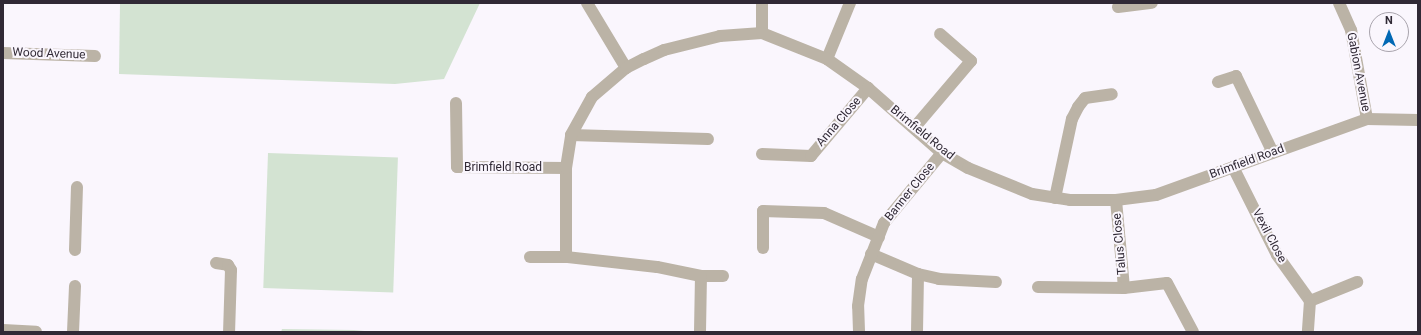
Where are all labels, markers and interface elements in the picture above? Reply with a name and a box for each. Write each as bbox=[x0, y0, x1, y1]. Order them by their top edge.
north arrow bbox=[1369, 12, 1409, 52]
text: N bbox=[1385, 14, 1393, 27]
street label: Gabion Avenue bbox=[1343, 31, 1373, 113]
street label: Wood Avenue bbox=[12, 46, 86, 62]
street label: Anna Close bbox=[814, 94, 864, 150]
street label: Brimfield Road bbox=[887, 103, 957, 163]
street label: Brimfield Road bbox=[1208, 142, 1286, 182]
street label: Banner Close bbox=[882, 160, 938, 224]
street label: Brimfield Road bbox=[464, 161, 542, 175]
street label: Vexil Close bbox=[1249, 207, 1289, 265]
street label: Talus Close bbox=[1110, 213, 1130, 275]

